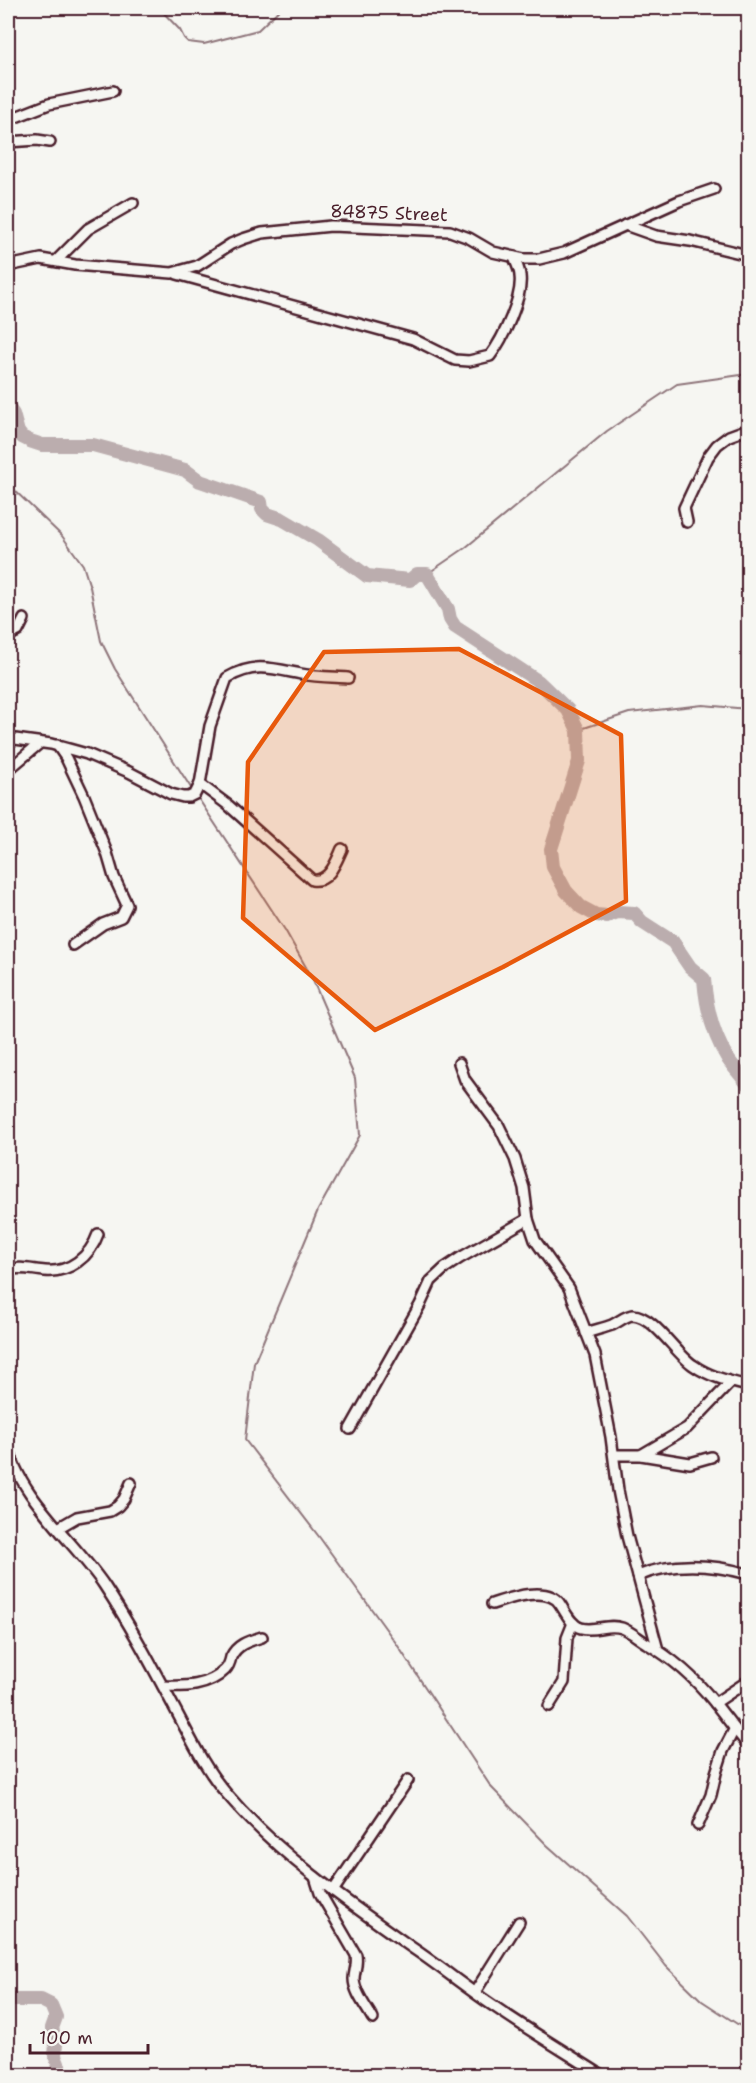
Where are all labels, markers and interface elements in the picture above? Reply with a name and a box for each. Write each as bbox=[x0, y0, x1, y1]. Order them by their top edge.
street label: 84875 Street bbox=[330, 199, 448, 227]
scale bar bbox=[30, 2017, 148, 2055]
text: 100 m bbox=[39, 2026, 93, 2050]

